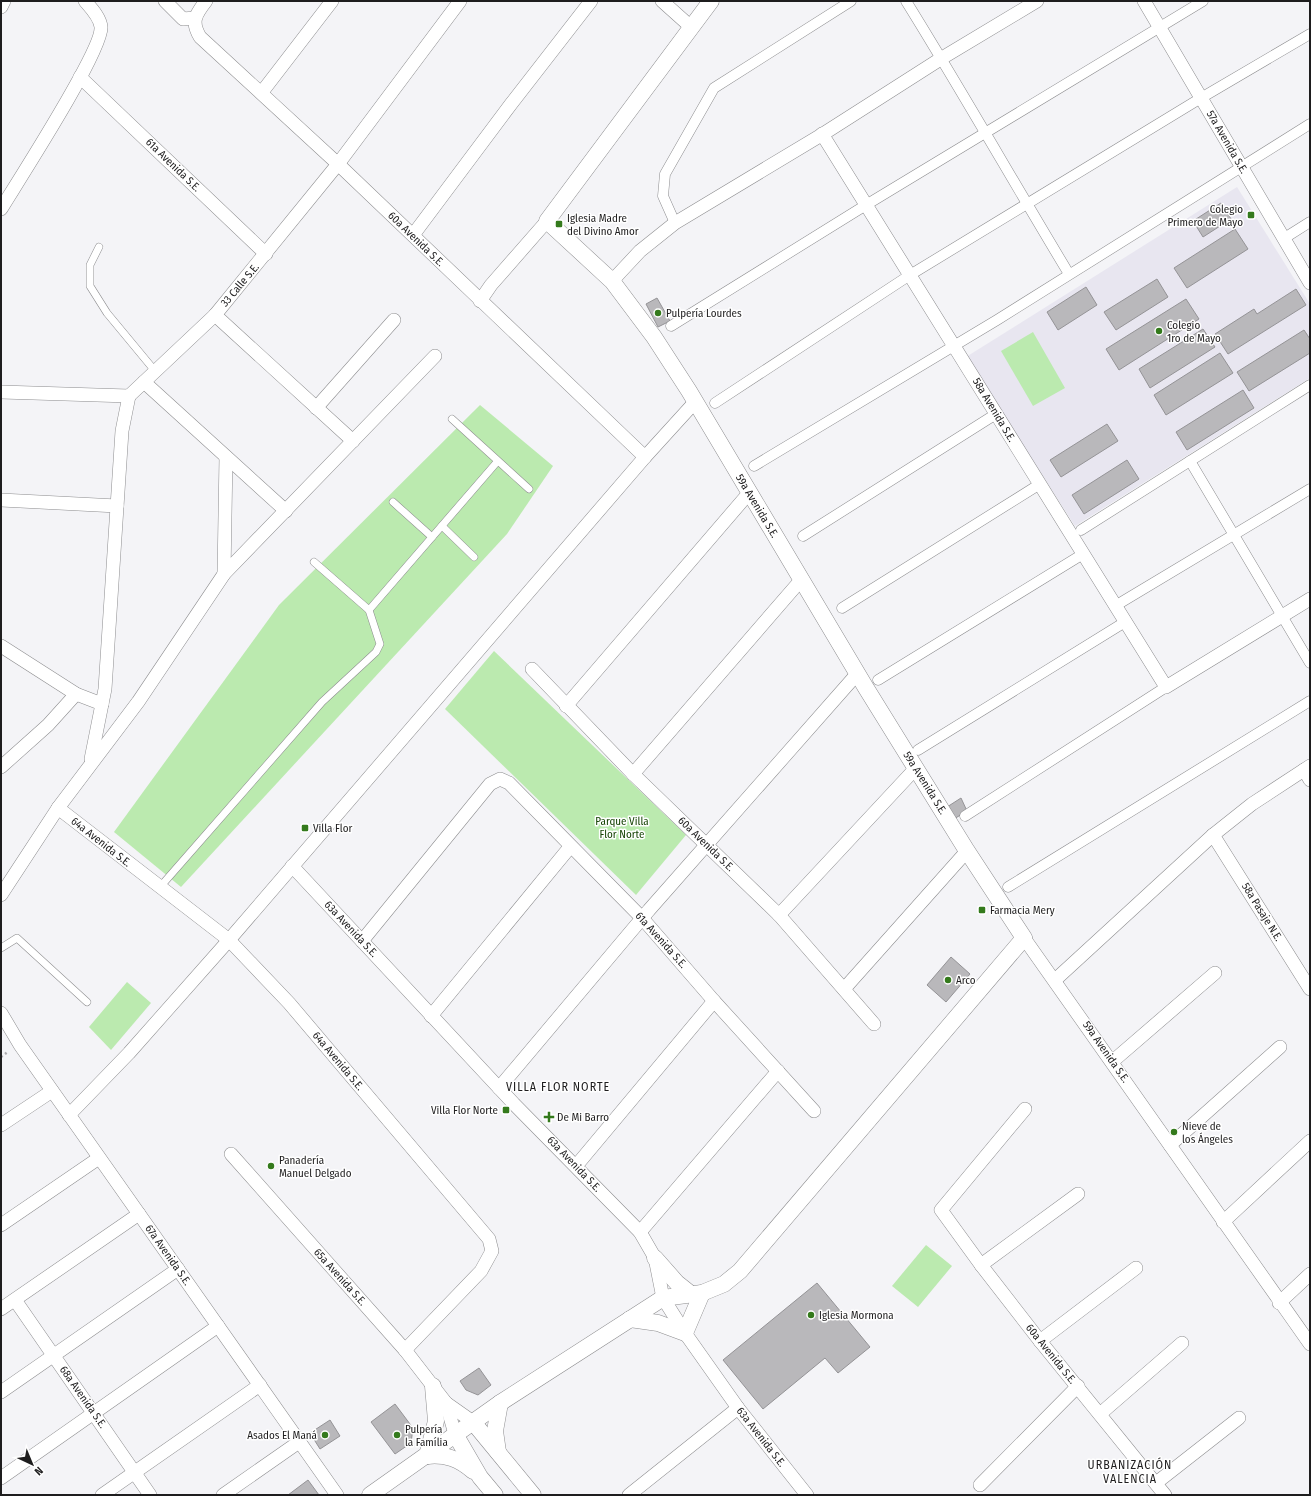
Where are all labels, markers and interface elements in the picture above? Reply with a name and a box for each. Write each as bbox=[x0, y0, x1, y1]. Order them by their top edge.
street label: 57a Avenida S.E. bbox=[1204, 108, 1250, 176]
street label: 61a Avenida S.E. bbox=[143, 136, 203, 194]
place label: Colegio Primero de Mayo bbox=[1167, 203, 1243, 229]
street label: 60a Avenida S.E. bbox=[385, 209, 447, 269]
marker: Colegio Primero de Mayo bbox=[1246, 210, 1256, 220]
place label: Iglesia Madre del Divino Amor bbox=[567, 212, 639, 238]
marker: Iglesia Madre del Divino Amor bbox=[554, 219, 564, 229]
street label: 33 Calle S.E. bbox=[218, 261, 262, 309]
place label: Pulpería Lourdes bbox=[666, 307, 742, 320]
marker: Pulpería Lourdes bbox=[653, 308, 663, 318]
place label: Colegio 1ro de Mayo bbox=[1167, 319, 1221, 345]
marker: Colegio 1ro de Mayo bbox=[1154, 326, 1164, 336]
street label: 58a Avenida S.E. bbox=[970, 376, 1018, 444]
street label: 59a Avenida S.E. bbox=[733, 472, 781, 540]
street label: 59a Avenida S.E. bbox=[900, 749, 950, 817]
street label: 60a Avenida S.E. bbox=[675, 814, 737, 874]
street label: 64a Avenida S.E. bbox=[68, 815, 134, 869]
park label: Parque Villa Flor Norte bbox=[595, 815, 649, 841]
place label: Villa Flor bbox=[313, 822, 352, 835]
marker: Villa Flor bbox=[300, 823, 310, 833]
street label: 58a Pasaje N.E. bbox=[1239, 880, 1285, 944]
street label: 63a Avenida S.E. bbox=[322, 898, 380, 960]
place label: Farmacia Mery bbox=[990, 904, 1055, 917]
marker: Farmacia Mery bbox=[977, 905, 987, 915]
street label: 61a Avenida S.E. bbox=[632, 909, 690, 971]
place label: Arco bbox=[956, 974, 976, 987]
marker: Arco bbox=[943, 975, 953, 985]
street label: 59a Avenida S.E. bbox=[1080, 1019, 1132, 1085]
street label: 64a Avenida S.E. bbox=[310, 1029, 366, 1093]
district label: VILLA FLOR NORTE bbox=[506, 1080, 610, 1094]
place label: Villa Flor Norte bbox=[431, 1104, 498, 1117]
marker: Villa Flor Norte bbox=[501, 1105, 511, 1115]
place label: De Mi Barro bbox=[557, 1111, 609, 1124]
marker: De Mi Barro bbox=[544, 1112, 554, 1122]
place label: Nieve de los Ángeles bbox=[1182, 1120, 1233, 1146]
marker: Nieve de los Ángeles bbox=[1169, 1127, 1179, 1137]
street label: 63a Avenida S.E. bbox=[544, 1134, 604, 1194]
place label: Panadería Manuel Delgado bbox=[279, 1154, 352, 1180]
marker: Panadería Manuel Delgado bbox=[266, 1161, 276, 1171]
street label: 67a Avenida S.E. bbox=[142, 1222, 194, 1288]
street label: 65a Avenida S.E. bbox=[311, 1246, 369, 1308]
place label: Iglesia Mormona bbox=[819, 1309, 894, 1322]
marker: Iglesia Mormona bbox=[806, 1310, 816, 1320]
street label: 60a Avenida S.E. bbox=[1023, 1322, 1079, 1386]
street label: 68a Avenida S.E. bbox=[57, 1363, 109, 1431]
street label: 63a Avenida S.E. bbox=[734, 1405, 788, 1469]
place label: Pulpería la Família bbox=[405, 1423, 448, 1449]
place label: Asados El Maná bbox=[247, 1429, 317, 1442]
marker: Asados El Maná bbox=[320, 1430, 330, 1440]
marker: Pulpería la Família bbox=[392, 1430, 402, 1440]
north arrow bbox=[12, 1444, 52, 1484]
district label: URBANIZACIÓN VALENCIA bbox=[1088, 1457, 1172, 1486]
text: N bbox=[32, 1464, 45, 1478]

